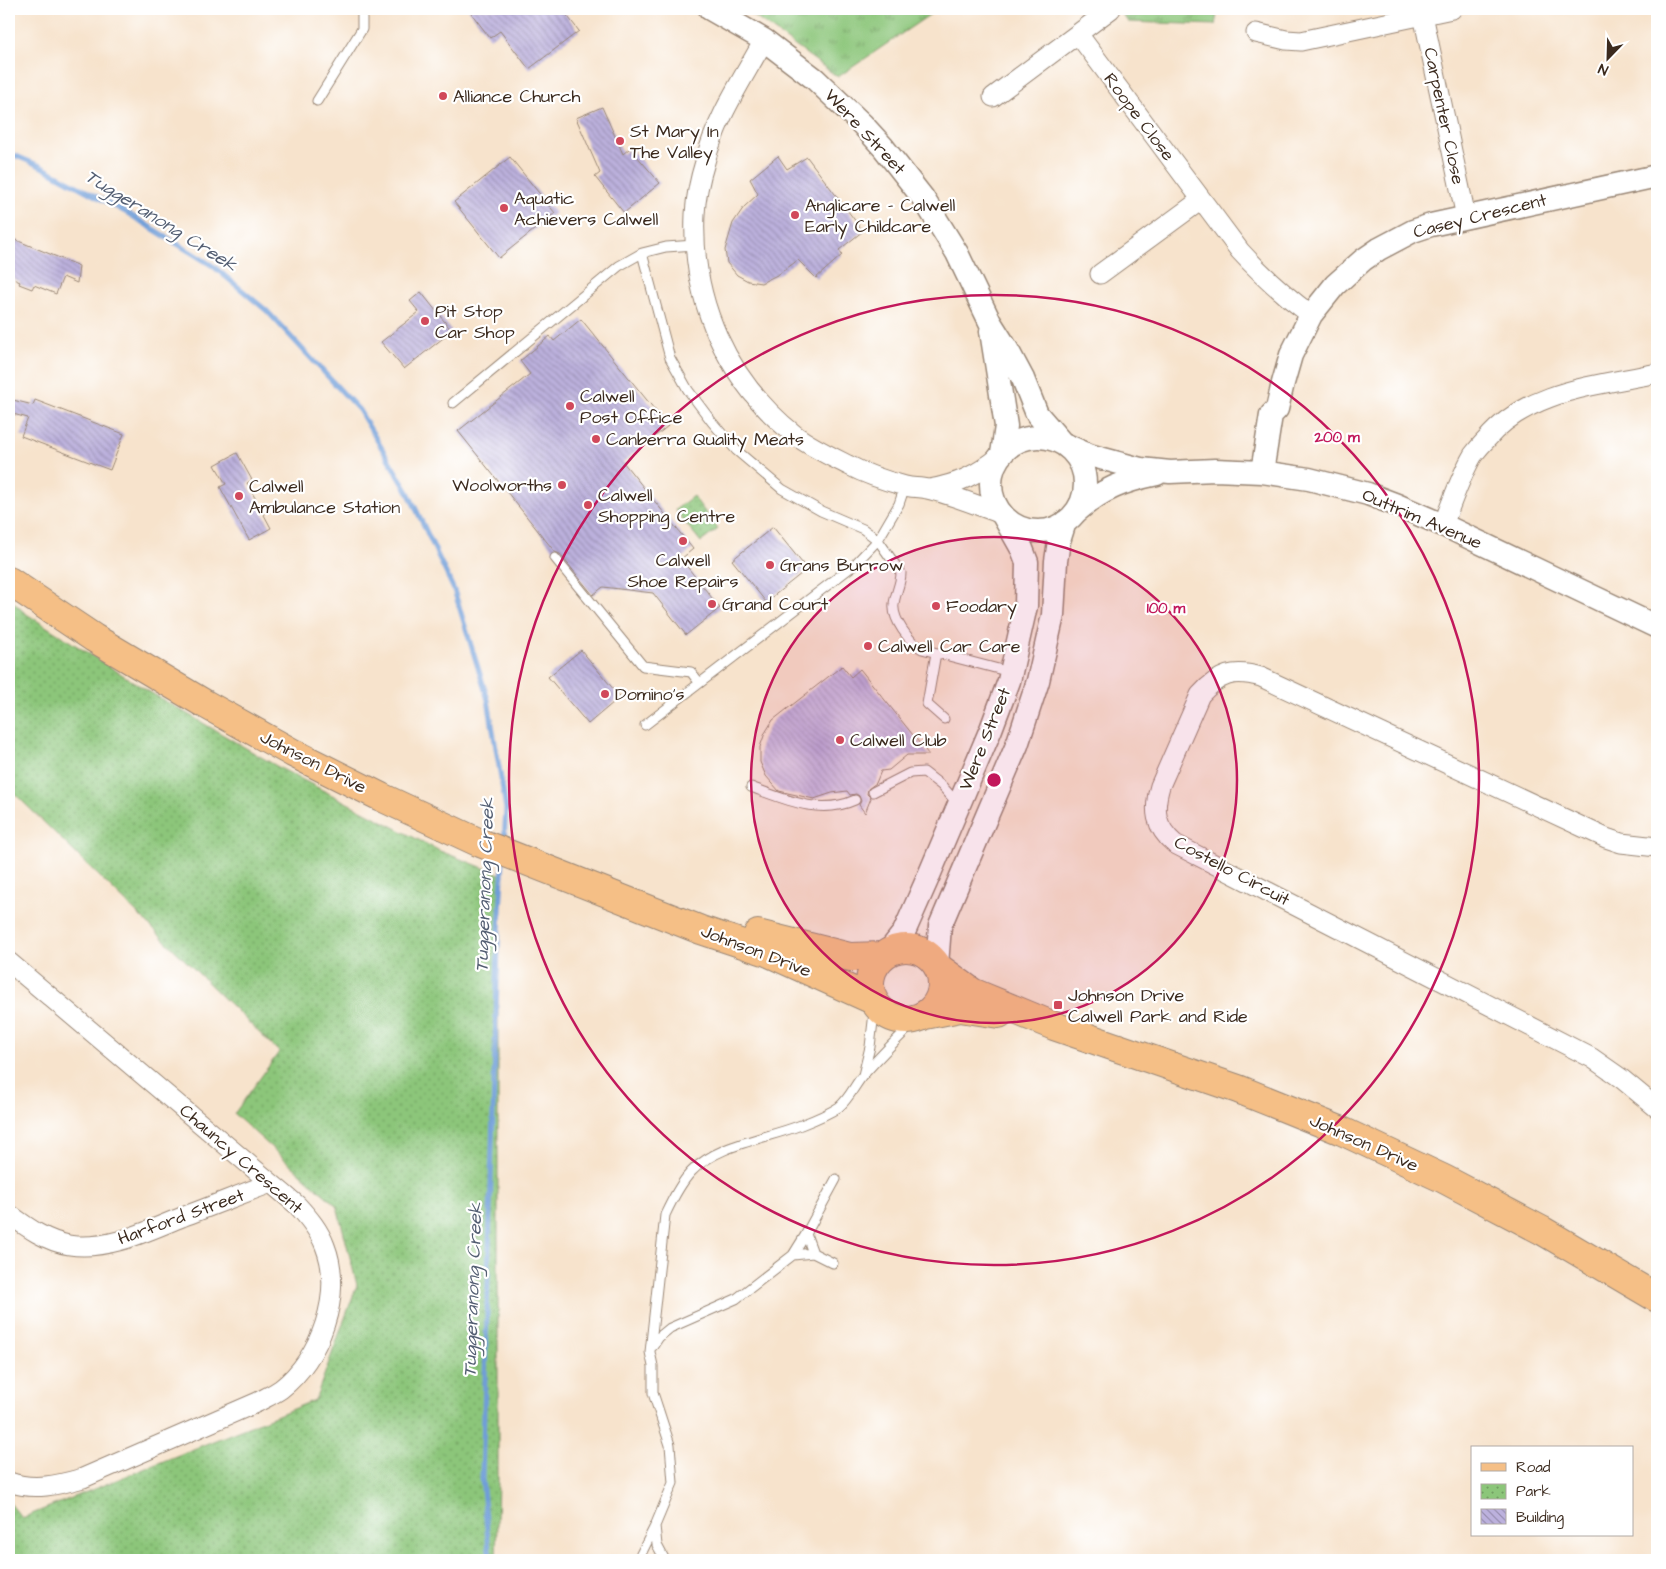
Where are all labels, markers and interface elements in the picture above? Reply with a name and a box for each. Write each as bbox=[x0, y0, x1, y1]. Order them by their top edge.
north arrow bbox=[1584, 32, 1634, 82]
street label: Carpenter Close bbox=[1417, 45, 1471, 187]
text: N bbox=[1595, 58, 1611, 80]
street label: Roope Close bbox=[1098, 68, 1181, 166]
place label: Alliance Church bbox=[453, 84, 581, 109]
street label: Were Street bbox=[819, 84, 912, 181]
marker: Alliance Church bbox=[437, 90, 449, 102]
place label: St Mary In The Valley bbox=[630, 119, 719, 166]
marker: St Mary In The Valley bbox=[614, 135, 626, 147]
water label: Tuggeranong Creek bbox=[80, 163, 243, 279]
place label: Aquatic Achievers Calwell bbox=[514, 186, 658, 232]
street label: Casey Crescent bbox=[1411, 187, 1550, 246]
place label: Anglicare - Calwell Early Childcare bbox=[805, 193, 955, 240]
marker: Aquatic Achievers Calwell bbox=[498, 202, 510, 214]
marker: Anglicare - Calwell Early Childcare bbox=[789, 209, 801, 221]
place label: Pit Stop Car Shop bbox=[435, 299, 515, 345]
marker: Pit Stop Car Shop bbox=[419, 315, 431, 327]
place label: Calwell Post Office bbox=[580, 384, 683, 430]
marker: Calwell Post Office bbox=[564, 400, 576, 412]
place label: Canberra Quality Meats bbox=[606, 427, 804, 453]
text: 200 m bbox=[1313, 427, 1360, 448]
marker: Canberra Quality Meats bbox=[590, 433, 602, 445]
place label: Woolworths bbox=[452, 473, 552, 498]
place label: Calwell Ambulance Station bbox=[249, 474, 400, 520]
marker: Woolworths bbox=[556, 479, 568, 491]
street label: Outtrim Avenue bbox=[1358, 482, 1486, 556]
place label: Calwell Shopping Centre bbox=[598, 483, 736, 530]
marker: Calwell Ambulance Station bbox=[233, 490, 245, 502]
marker: Calwell Shopping Centre bbox=[582, 499, 594, 511]
marker: Calwell Shoe Repairs bbox=[677, 535, 689, 547]
place label: Calwell Shoe Repairs bbox=[628, 548, 739, 594]
place label: Grans Burrow bbox=[780, 553, 903, 578]
marker: Grans Burrow bbox=[764, 559, 776, 571]
place label: Grand Court bbox=[722, 592, 829, 617]
place label: Foodary bbox=[946, 594, 1017, 620]
marker: Grand Court bbox=[706, 598, 718, 610]
text: 100 m bbox=[1147, 598, 1186, 619]
marker: Foodary bbox=[930, 600, 942, 612]
place label: Calwell Car Care bbox=[878, 634, 1021, 659]
marker: Calwell Car Care bbox=[862, 640, 874, 652]
place label: Domino's bbox=[615, 682, 685, 707]
street label: Were Street bbox=[953, 683, 1017, 794]
marker: Domino's bbox=[599, 688, 611, 700]
street label: Johnson Drive bbox=[255, 724, 371, 800]
place label: Calwell Club bbox=[850, 728, 947, 753]
marker: Calwell Club bbox=[834, 734, 846, 746]
centre of rings bbox=[985, 771, 1003, 789]
water label: Tuggeranong Creek bbox=[468, 797, 502, 973]
street label: Costello Circuit bbox=[1170, 830, 1295, 912]
street label: Johnson Drive bbox=[697, 918, 815, 984]
place label: Johnson Drive Calwell Park and Ride bbox=[1068, 983, 1248, 1029]
marker: Johnson Drive Calwell Park and Ride bbox=[1052, 999, 1064, 1011]
street label: Chauncy Crescent bbox=[173, 1098, 309, 1221]
street label: Johnson Drive bbox=[1306, 1108, 1422, 1178]
street label: Harford Street bbox=[114, 1182, 248, 1251]
water label: Tuggeranong Creek bbox=[456, 1202, 490, 1378]
legend bbox=[1471, 1446, 1634, 1536]
text: Road bbox=[1516, 1457, 1551, 1478]
text: Park bbox=[1516, 1481, 1551, 1502]
text: Building bbox=[1516, 1507, 1564, 1529]

